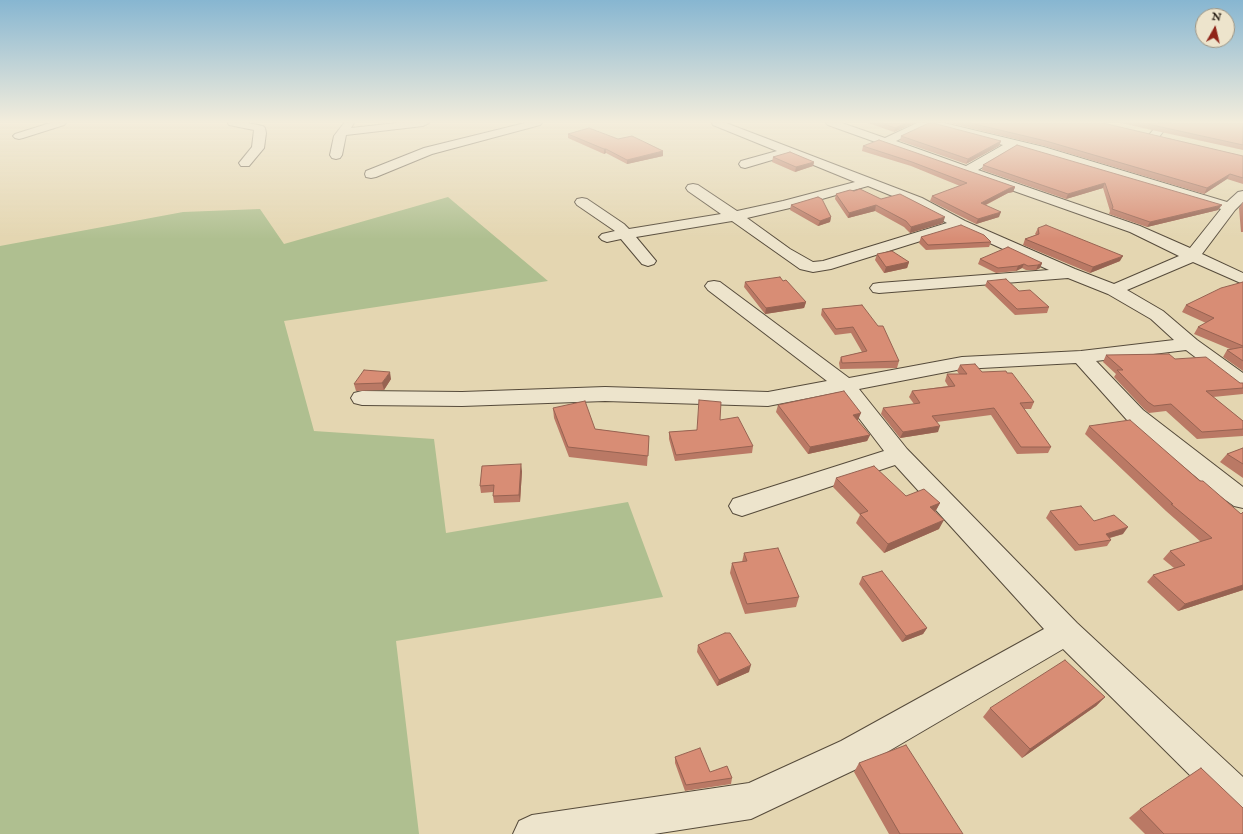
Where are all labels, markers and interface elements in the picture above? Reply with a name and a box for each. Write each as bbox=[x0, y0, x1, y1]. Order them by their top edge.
north arrow bbox=[1195, 8, 1235, 48]
text: N bbox=[1211, 10, 1222, 25]

